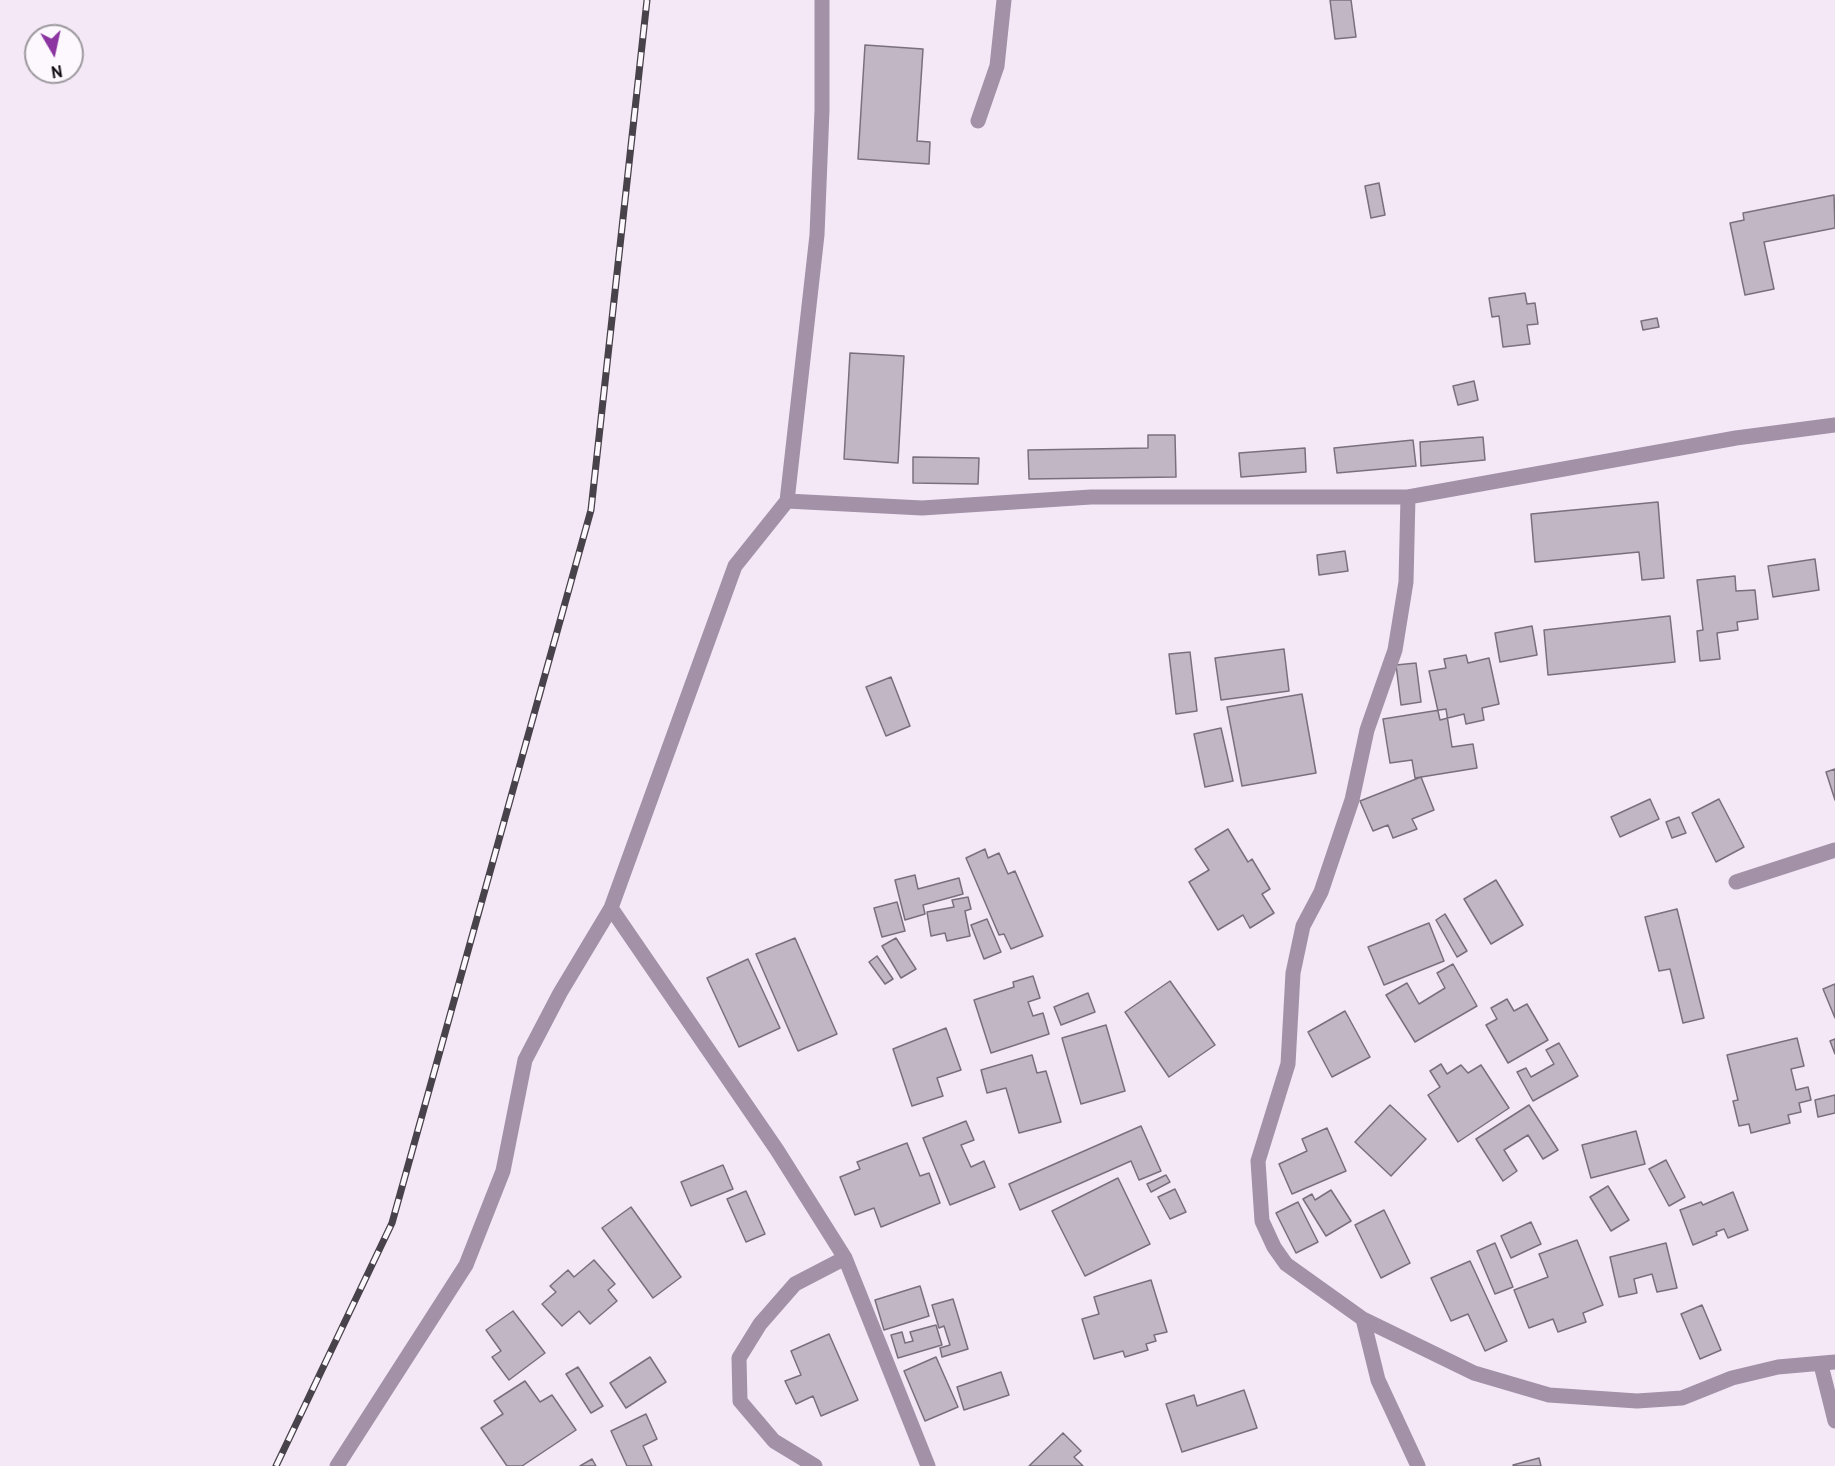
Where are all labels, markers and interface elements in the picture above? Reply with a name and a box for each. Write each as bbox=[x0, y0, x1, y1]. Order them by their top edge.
north arrow bbox=[24, 24, 84, 84]
text: N bbox=[49, 59, 64, 81]

